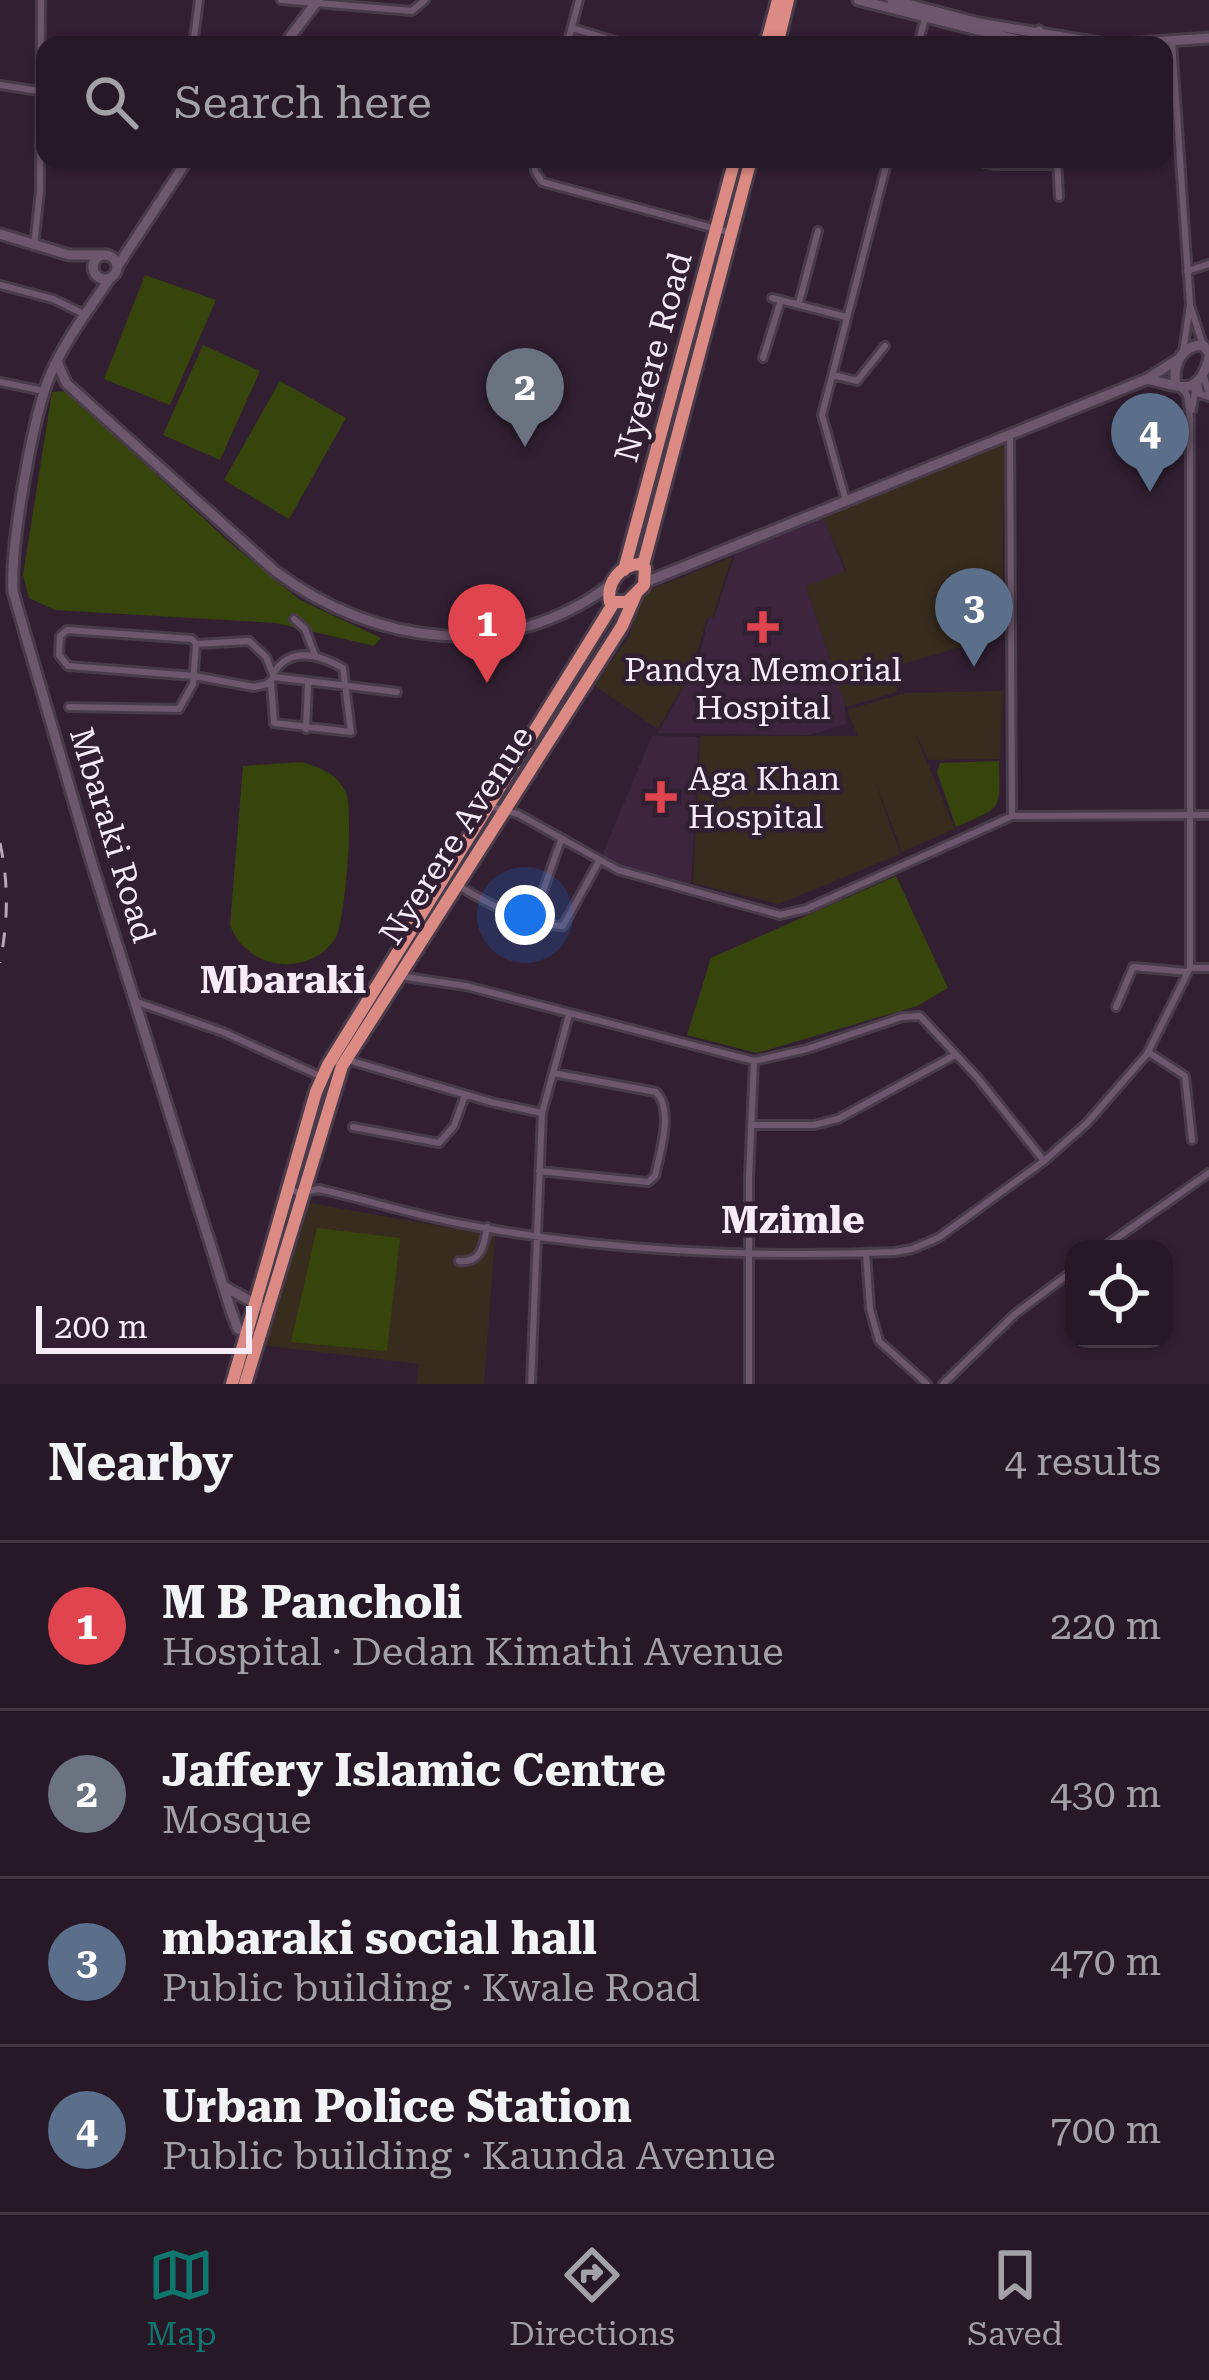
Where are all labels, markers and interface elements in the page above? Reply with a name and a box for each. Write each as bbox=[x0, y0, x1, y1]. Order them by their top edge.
search box bbox=[36, 36, 1173, 168]
icon: search bbox=[78, 69, 144, 135]
text: Search here bbox=[174, 76, 432, 129]
street label: Nyerere Road bbox=[606, 248, 700, 466]
pin: 2 bbox=[486, 348, 564, 447]
pin: 4 bbox=[1111, 393, 1189, 492]
pin: 3 bbox=[935, 568, 1013, 667]
pin: 1 bbox=[448, 584, 526, 683]
marker: Pandya Memorial Hospital bbox=[747, 611, 779, 643]
place label: Pandya Memorial Hospital bbox=[624, 650, 902, 727]
street label: Nyerere Avenue bbox=[371, 719, 541, 951]
street label: Mbaraki Road bbox=[62, 723, 164, 947]
place label: Aga Khan Hospital bbox=[688, 759, 840, 836]
marker: Aga Khan Hospital bbox=[645, 781, 677, 813]
your location bbox=[495, 885, 555, 945]
district label: Mbaraki bbox=[200, 957, 366, 1003]
district label: Mzimle bbox=[721, 1197, 865, 1243]
map controls bbox=[1065, 1240, 1173, 1348]
button: locate bbox=[1065, 1240, 1173, 1348]
scale bar bbox=[36, 1300, 252, 1353]
text: 200 m bbox=[54, 1307, 148, 1346]
text: Nearby bbox=[48, 1433, 233, 1492]
text: 4 results bbox=[1004, 1439, 1161, 1485]
text: M B Pancholi bbox=[162, 1576, 462, 1629]
text: 1 bbox=[76, 1603, 98, 1649]
text: 220 m bbox=[1050, 1603, 1161, 1649]
text: Hospital · Dedan Kimathi Avenue bbox=[162, 1629, 784, 1675]
text: Jaffery Islamic Centre bbox=[162, 1744, 666, 1797]
text: 2 bbox=[76, 1771, 98, 1817]
text: 430 m bbox=[1050, 1771, 1161, 1817]
text: Mosque bbox=[162, 1797, 312, 1843]
text: mbaraki social hall bbox=[162, 1912, 597, 1965]
text: 3 bbox=[76, 1939, 98, 1985]
text: 470 m bbox=[1050, 1939, 1161, 1985]
text: Public building · Kwale Road bbox=[162, 1965, 700, 2011]
text: Urban Police Station bbox=[162, 2080, 632, 2133]
text: 4 bbox=[76, 2107, 98, 2153]
text: 700 m bbox=[1050, 2107, 1161, 2153]
text: Public building · Kaunda Avenue bbox=[162, 2133, 776, 2179]
tab: Map bbox=[146, 2242, 217, 2353]
tab: Directions bbox=[509, 2242, 675, 2353]
tab: Saved bbox=[967, 2242, 1063, 2353]

